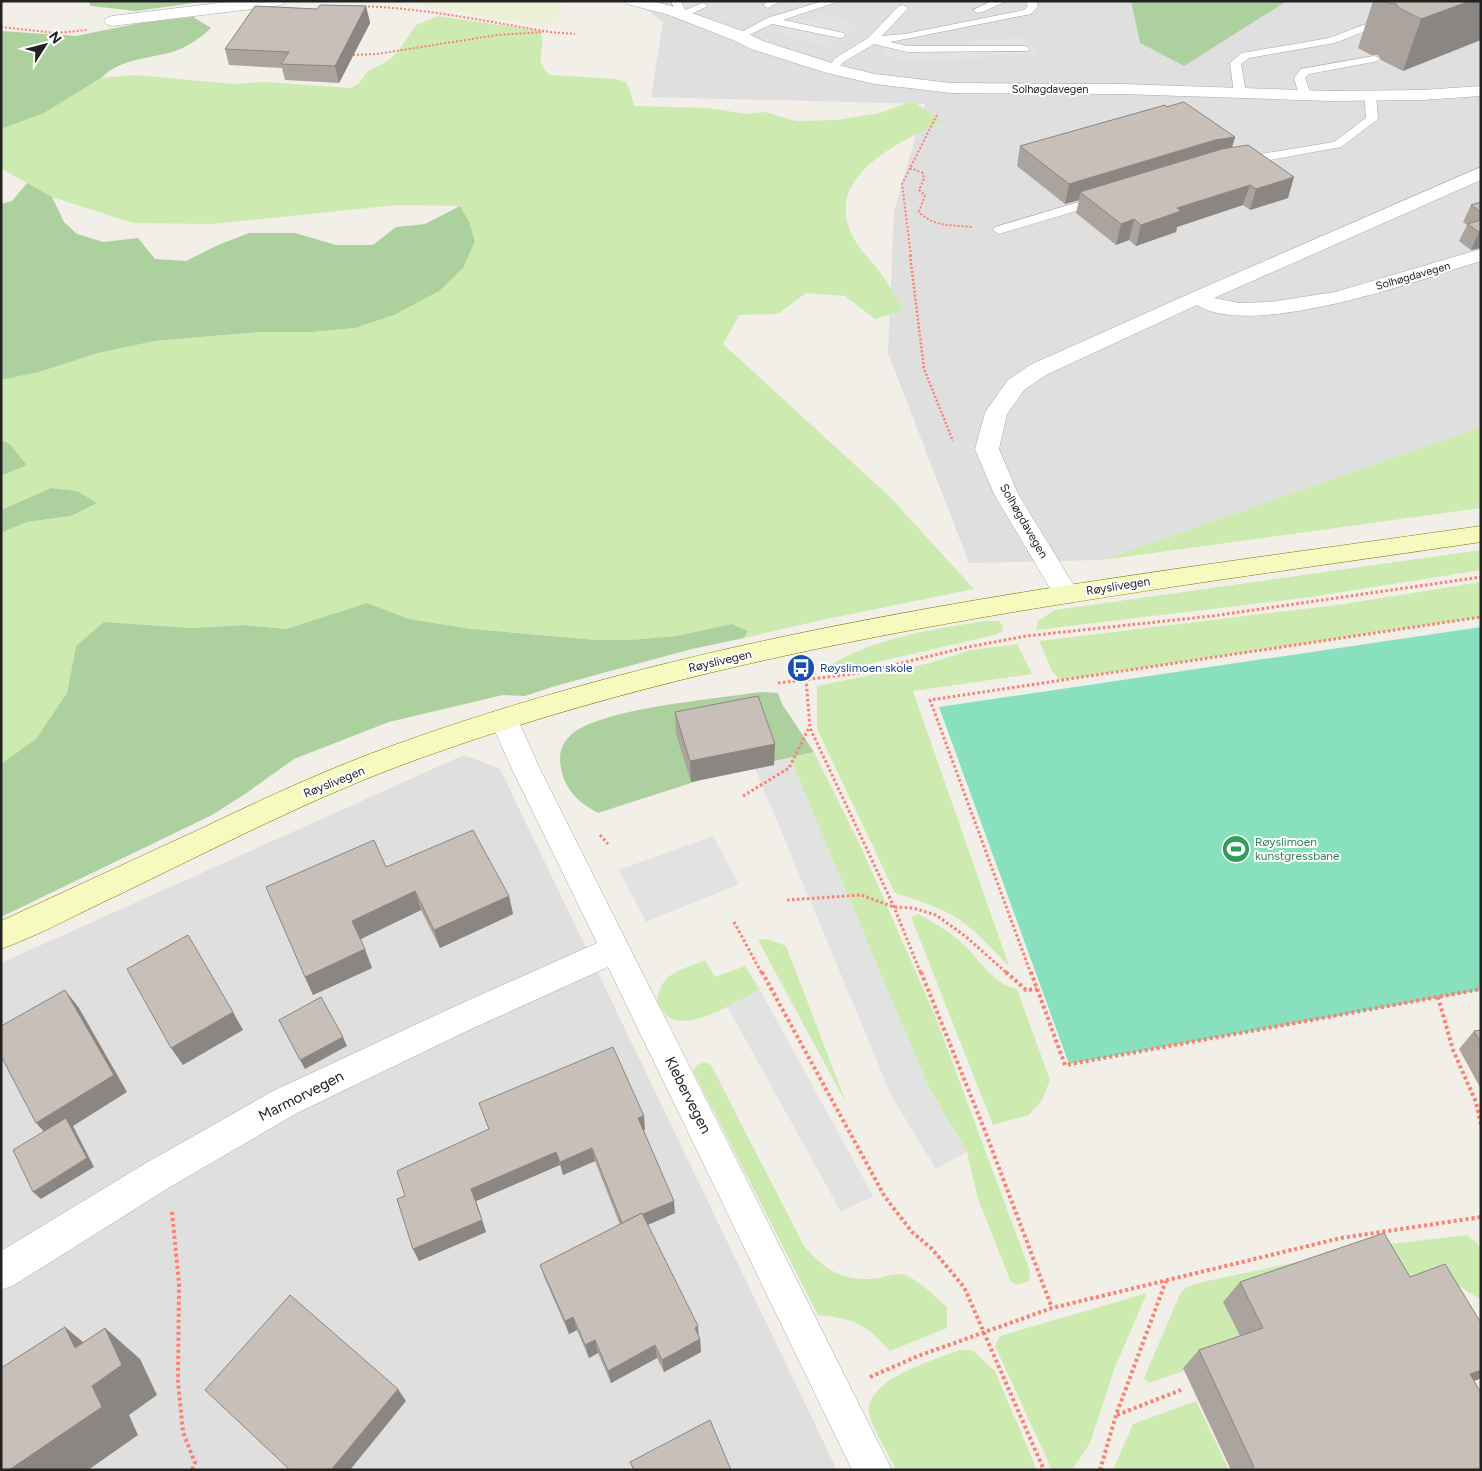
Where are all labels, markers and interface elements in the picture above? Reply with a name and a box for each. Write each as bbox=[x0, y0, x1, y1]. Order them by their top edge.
north arrow bbox=[20, 20, 70, 70]
text: N bbox=[45, 28, 65, 47]
street label: Solhøgdavegen bbox=[1012, 83, 1088, 96]
street label: Solhøgdavegen bbox=[1374, 259, 1452, 293]
street label: Solhøgdavegen bbox=[997, 481, 1051, 561]
street label: Røyslivegen bbox=[1085, 574, 1151, 598]
street label: Røyslivegen bbox=[687, 647, 753, 675]
bus stop icon: Røyslimoen skole bbox=[786, 653, 816, 683]
place label: Røyslimoen skole bbox=[820, 661, 913, 675]
street label: Røyslivegen bbox=[301, 763, 367, 801]
sports icon: Røyslimoen kunstgressbane bbox=[1221, 834, 1251, 864]
place label: Røyslimoen kunstgressbane bbox=[1255, 835, 1340, 863]
street label: Klebervegen bbox=[661, 1054, 715, 1136]
street label: Marmorvegen bbox=[255, 1067, 347, 1125]

